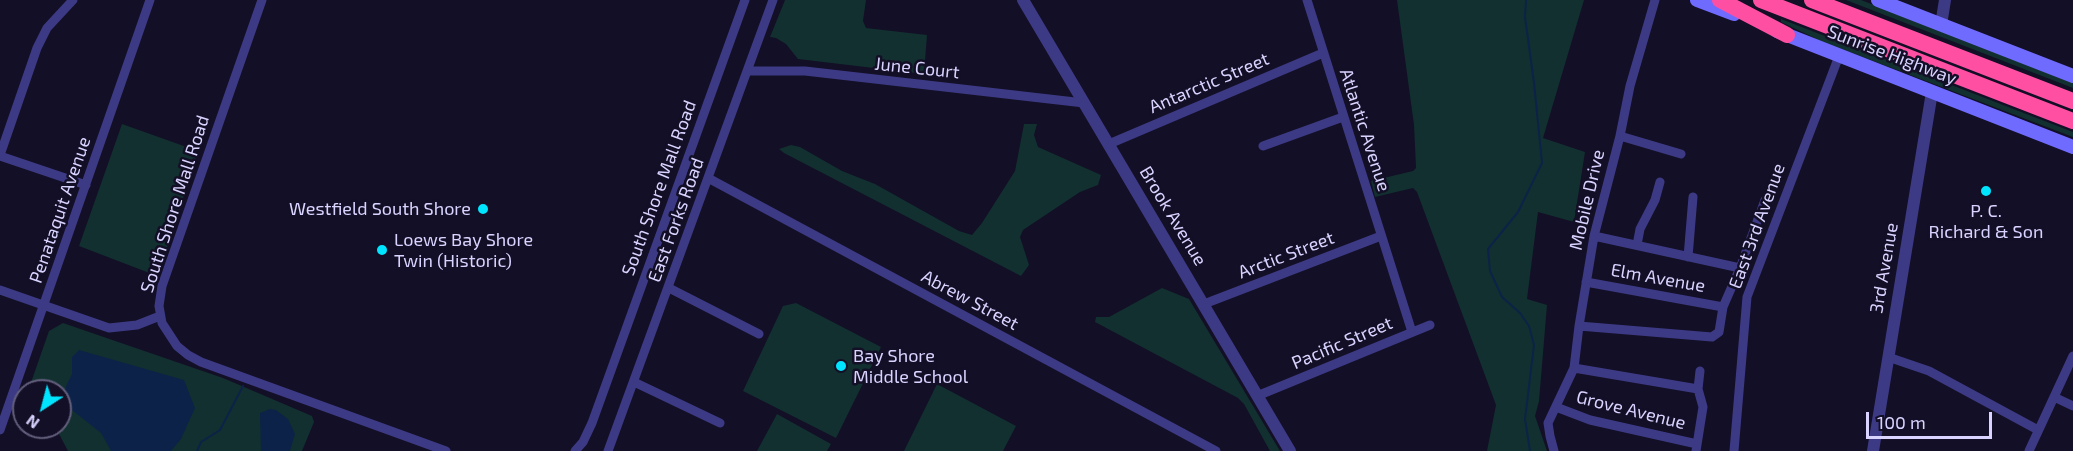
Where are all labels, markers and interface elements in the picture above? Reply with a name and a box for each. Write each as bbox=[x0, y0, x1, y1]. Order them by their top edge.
street label: Sunrise Highway bbox=[1824, 20, 1960, 90]
street label: Antarctic Street bbox=[1146, 48, 1272, 118]
street label: June Court bbox=[873, 53, 961, 83]
street label: Atlantic Avenue bbox=[1335, 66, 1395, 194]
street label: South Shore Mall Road bbox=[617, 97, 701, 279]
street label: South Shore Mall Road bbox=[136, 113, 214, 295]
street label: Penataquit Avenue bbox=[25, 134, 95, 286]
street label: Mobile Drive bbox=[1565, 148, 1609, 252]
street label: East Forks Road bbox=[644, 155, 708, 285]
street label: East 3rd Avenue bbox=[1724, 160, 1790, 292]
street label: Brook Avenue bbox=[1135, 162, 1211, 270]
marker: P. C. Richard & Son bbox=[1979, 184, 1993, 198]
place label: Westfield South Shore bbox=[289, 198, 471, 220]
place label: P. C. Richard & Son bbox=[1929, 200, 2043, 242]
marker: Westfield South Shore bbox=[476, 202, 490, 216]
street label: 3rd Avenue bbox=[1865, 221, 1903, 315]
street label: Arctic Street bbox=[1235, 227, 1337, 283]
place label: Loews Bay Shore Twin (Historic) bbox=[394, 229, 533, 272]
marker: Loews Bay Shore Twin (Historic) bbox=[375, 243, 389, 257]
street label: Elm Avenue bbox=[1609, 259, 1707, 297]
street label: Abrew Street bbox=[918, 265, 1022, 335]
street label: Pacific Street bbox=[1288, 312, 1396, 374]
place label: Bay Shore Middle School bbox=[853, 345, 968, 388]
marker: Bay Shore Middle School bbox=[834, 359, 848, 373]
north arrow bbox=[12, 379, 72, 439]
street label: Grove Avenue bbox=[1574, 386, 1688, 434]
scale bar bbox=[1869, 400, 1995, 438]
text: N bbox=[22, 411, 43, 433]
text: 100 m bbox=[1877, 411, 1926, 433]

